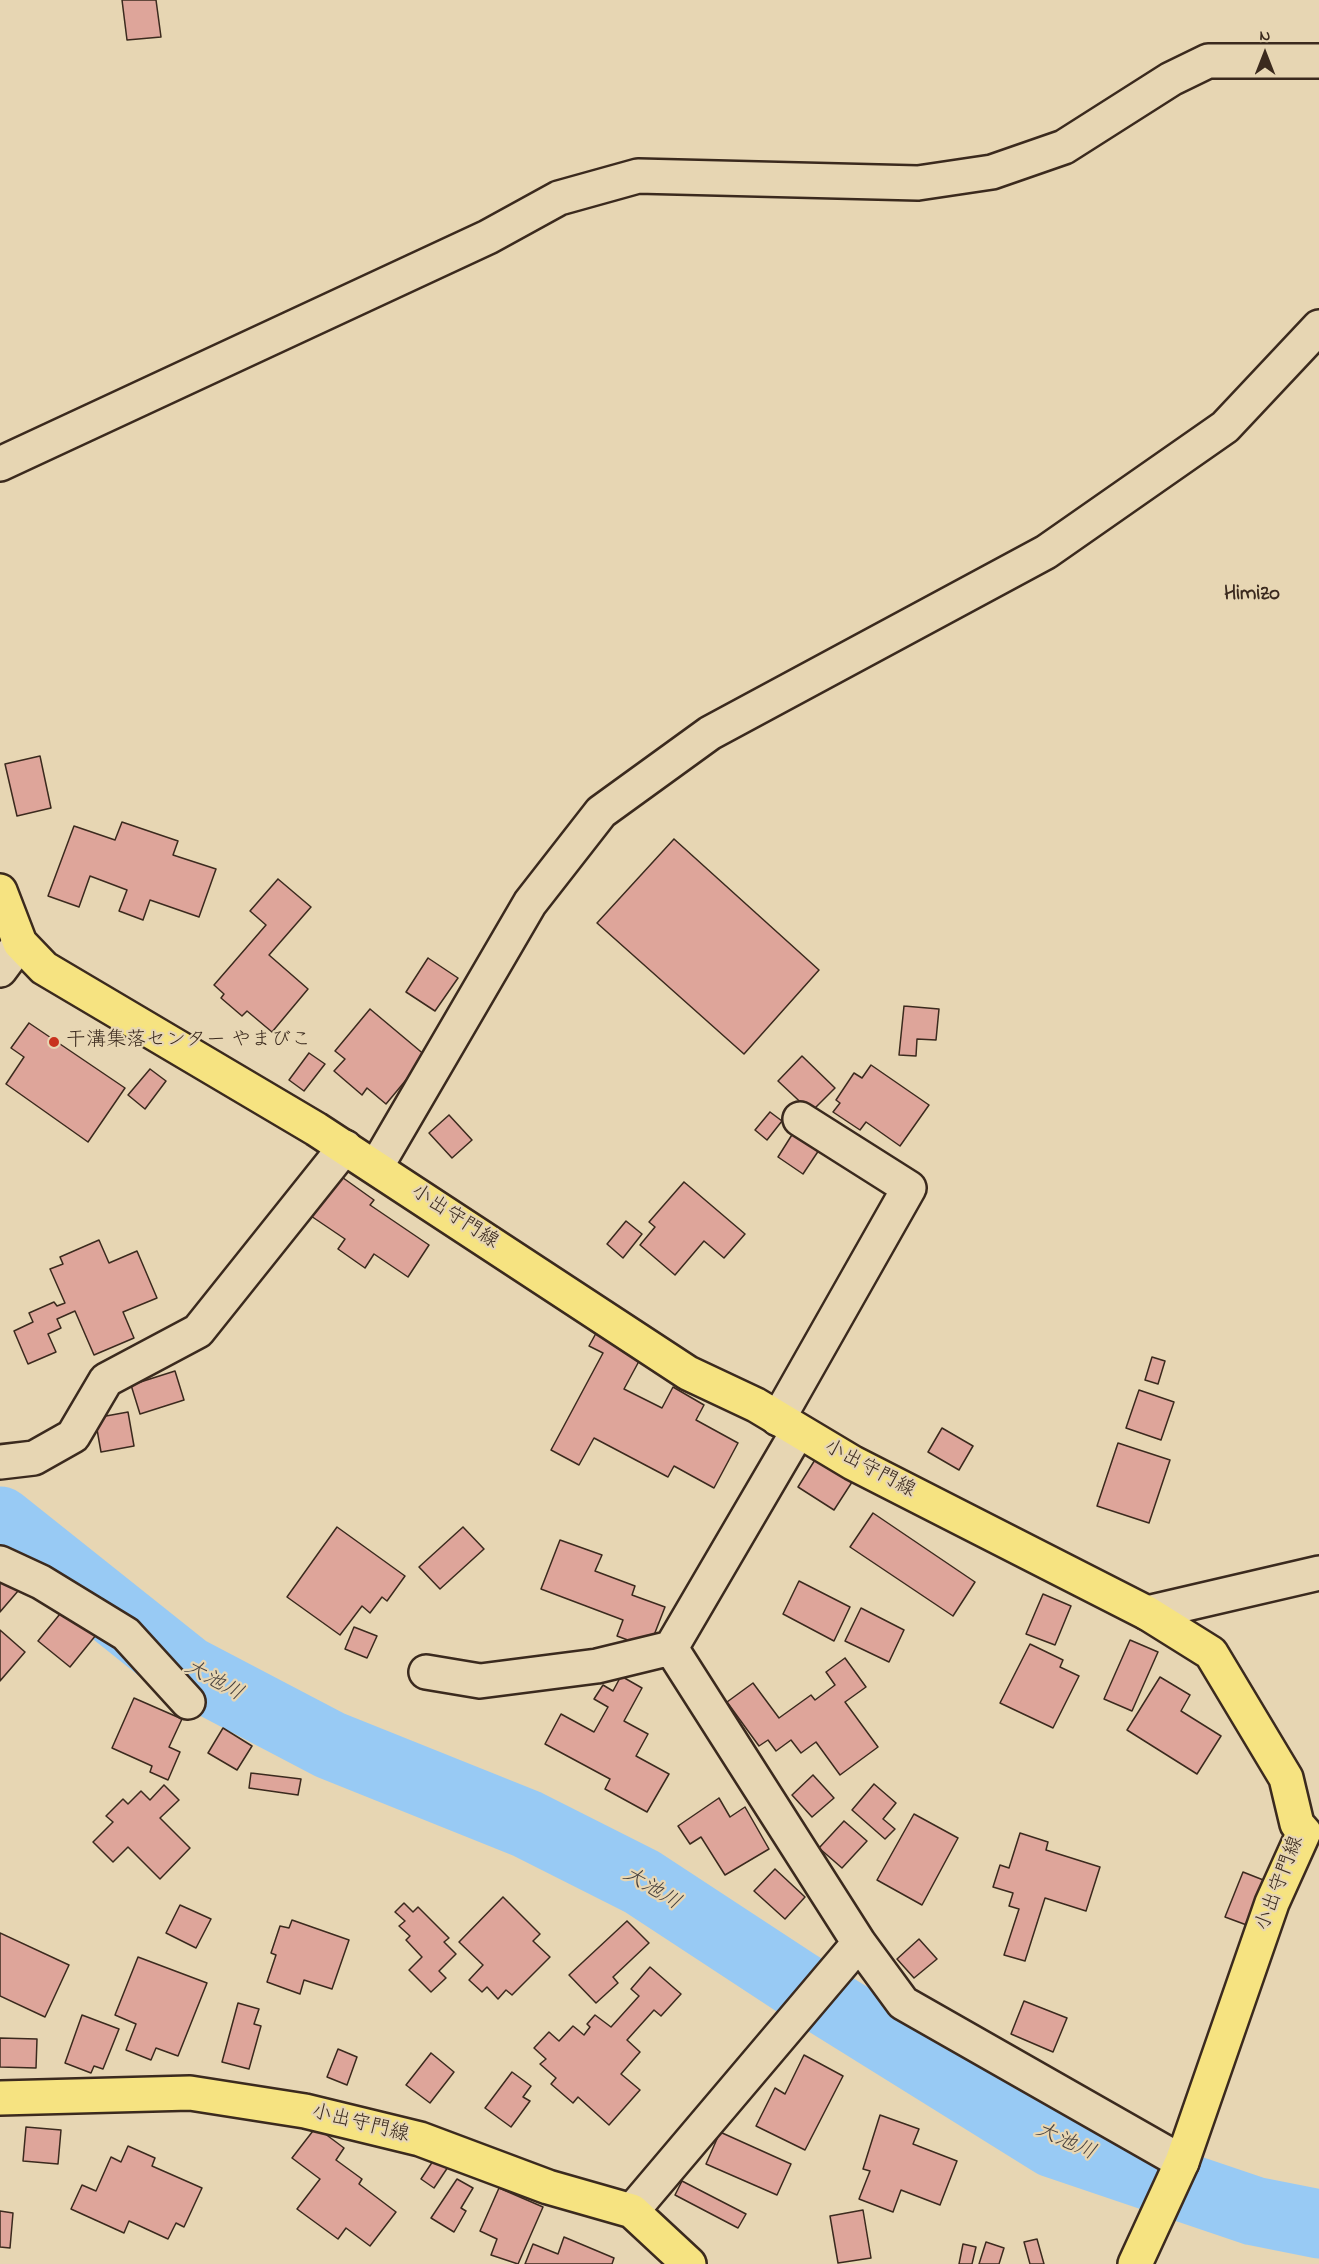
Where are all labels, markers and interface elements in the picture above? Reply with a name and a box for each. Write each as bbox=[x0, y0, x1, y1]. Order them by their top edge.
north arrow bbox=[1235, 24, 1295, 84]
text: N bbox=[1260, 24, 1270, 48]
district label: Himizo bbox=[1224, 583, 1280, 609]
place label: 干溝集落センター やまびこ bbox=[66, 1030, 311, 1054]
marker: 干溝集落センター やまびこ bbox=[47, 1035, 61, 1049]
street label: 小出守門線 bbox=[406, 1181, 502, 1255]
street label: 小出守門線 bbox=[819, 1436, 919, 1504]
water label: 大池川 bbox=[179, 1656, 247, 1708]
street label: 小出守門線 bbox=[1252, 1833, 1310, 1935]
water label: 大池川 bbox=[618, 1863, 684, 1917]
street label: 小出守門線 bbox=[309, 2101, 411, 2149]
water label: 大池川 bbox=[1031, 2119, 1099, 2167]

